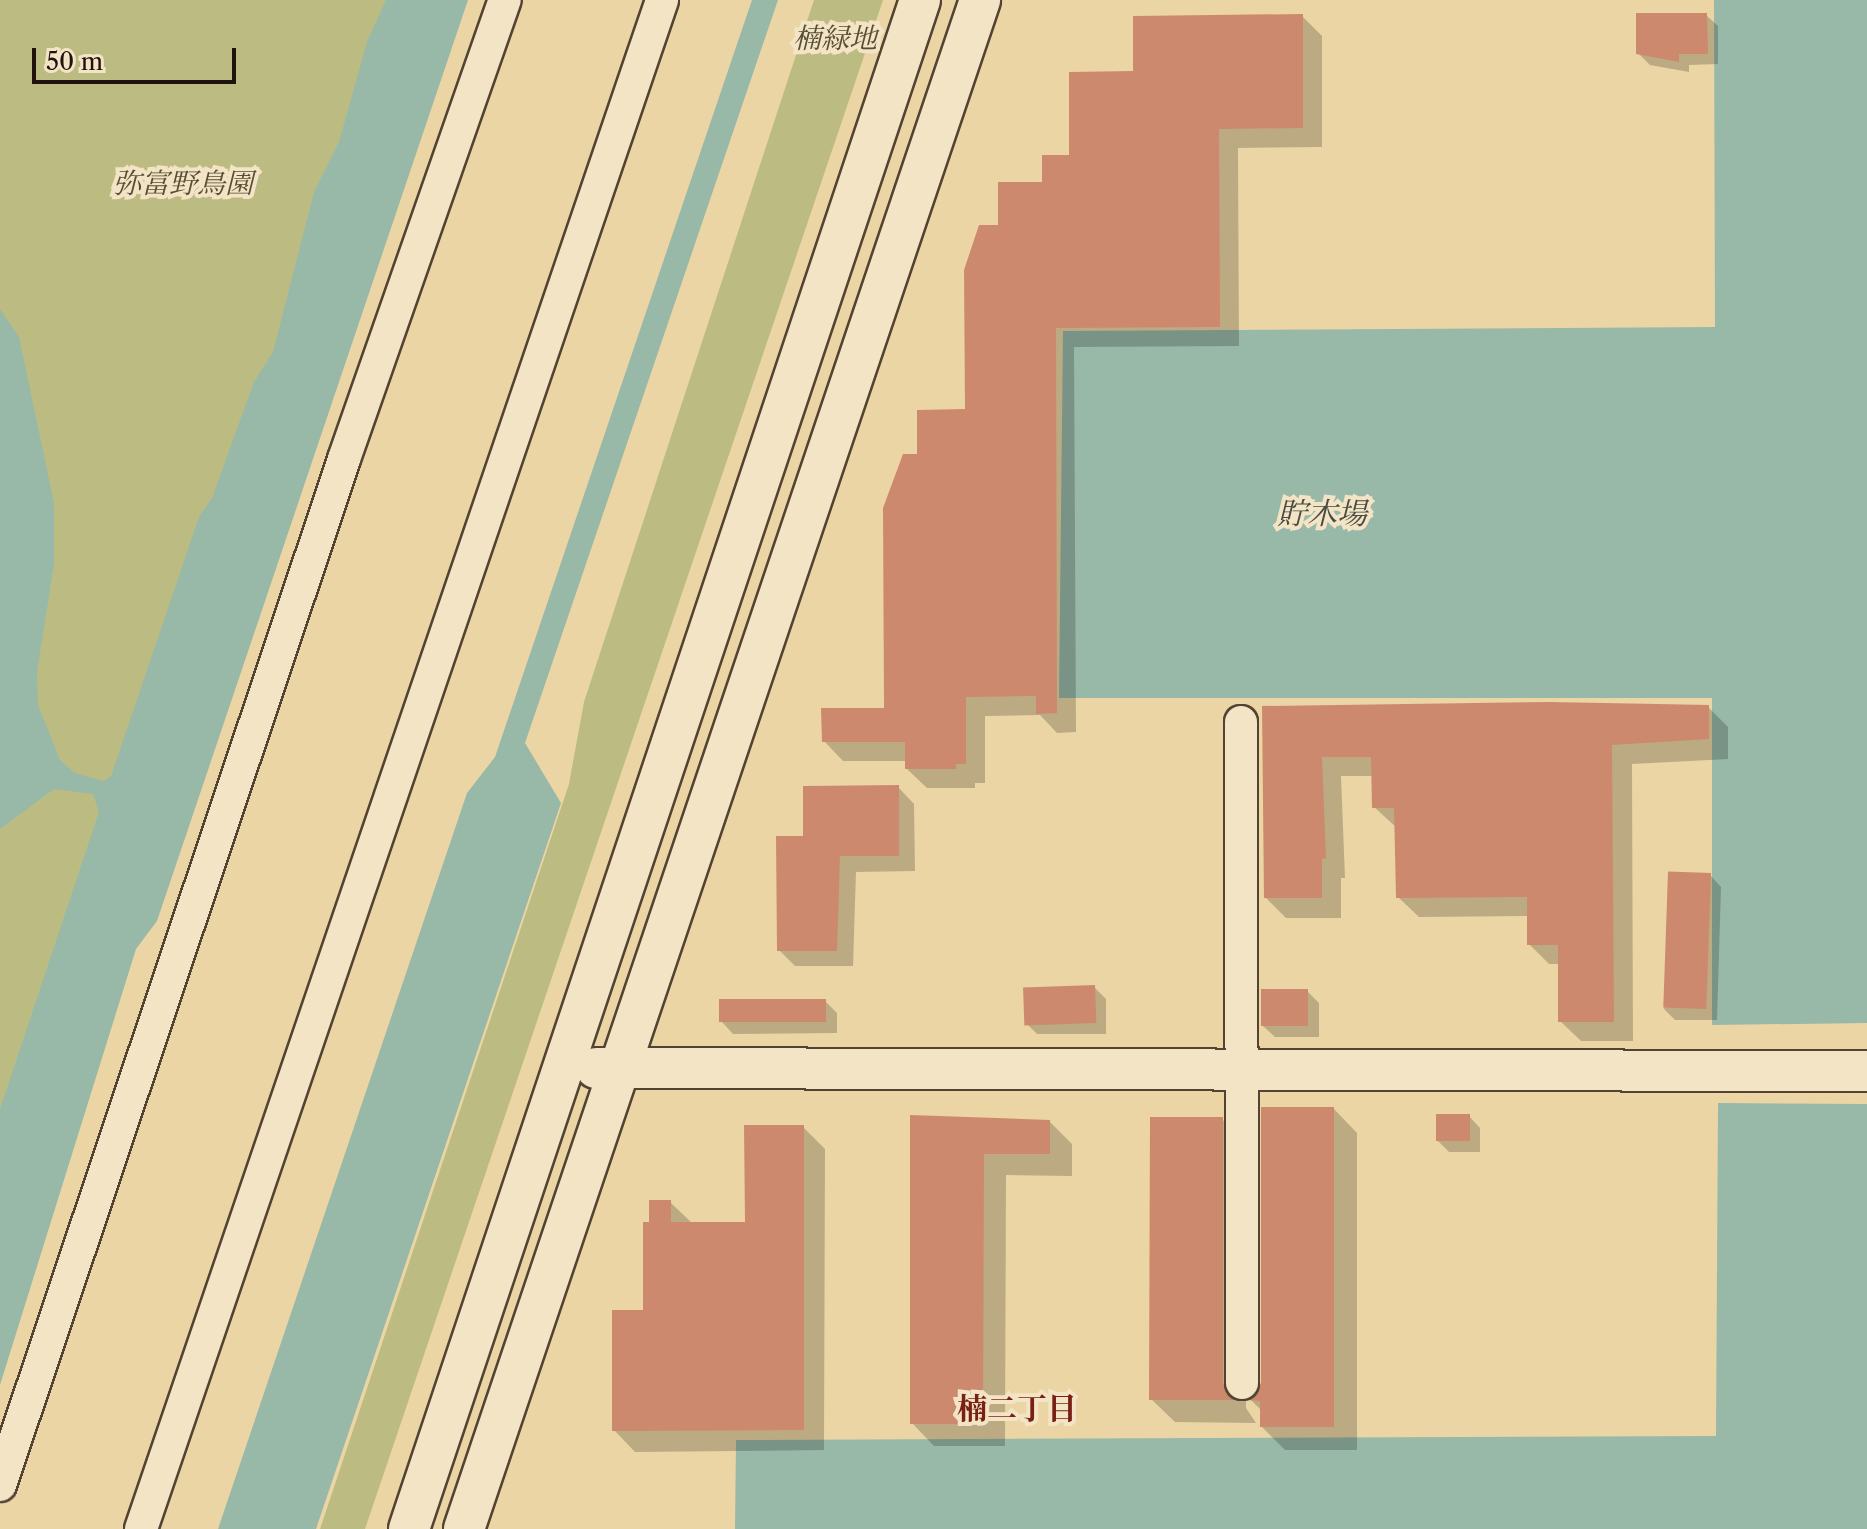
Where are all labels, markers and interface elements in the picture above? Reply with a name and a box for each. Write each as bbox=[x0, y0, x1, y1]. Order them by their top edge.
park label: 楠緑地 bbox=[793, 21, 877, 55]
scale bar bbox=[36, 32, 240, 82]
text: 50 m bbox=[46, 47, 103, 76]
park label: 弥富野鳥園 bbox=[113, 166, 253, 200]
water label: 貯木場 bbox=[1277, 496, 1367, 532]
district label: 楠二丁目 bbox=[957, 1391, 1077, 1427]

